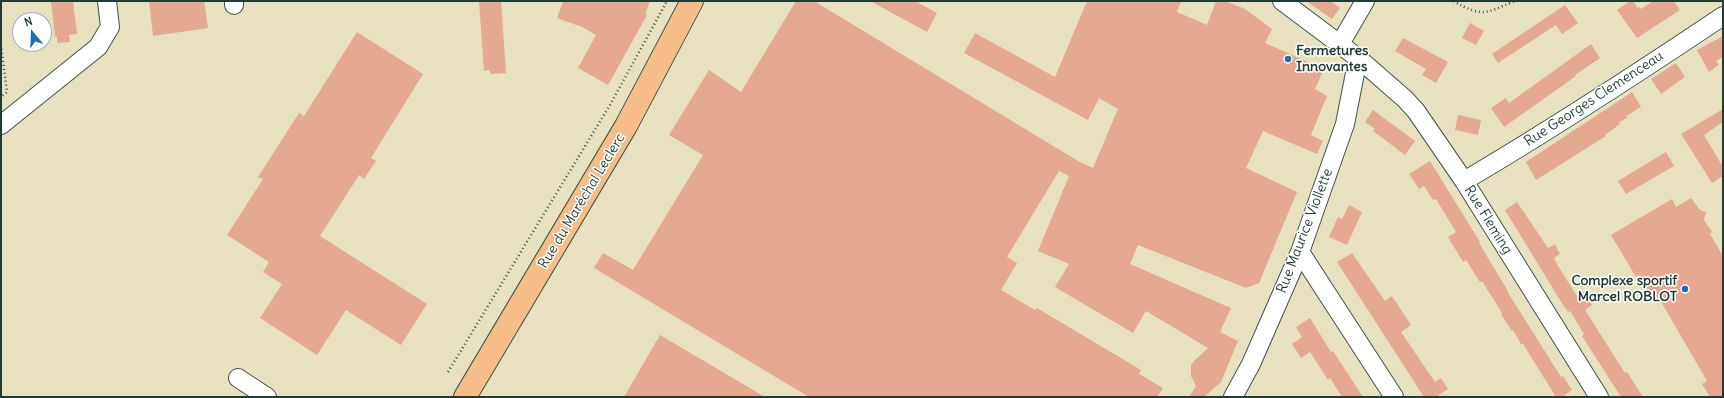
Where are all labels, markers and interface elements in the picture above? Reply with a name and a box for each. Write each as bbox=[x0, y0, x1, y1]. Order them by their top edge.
north arrow bbox=[12, 12, 52, 52]
text: N bbox=[23, 14, 34, 29]
place label: Fermetures Innovantes bbox=[1296, 43, 1368, 76]
street label: Rue Georges Clemenceau bbox=[1521, 48, 1667, 150]
marker: Fermetures Innovantes bbox=[1283, 54, 1293, 64]
street label: Rue du Maréchal Leclerc bbox=[535, 130, 629, 272]
street label: Rue Maurice Viollette bbox=[1273, 166, 1337, 296]
street label: Rue Fleming bbox=[1460, 183, 1516, 257]
place label: Complexe sportif Marcel ROBLOT bbox=[1571, 273, 1677, 306]
marker: Complexe sportif Marcel ROBLOT bbox=[1680, 284, 1690, 294]

